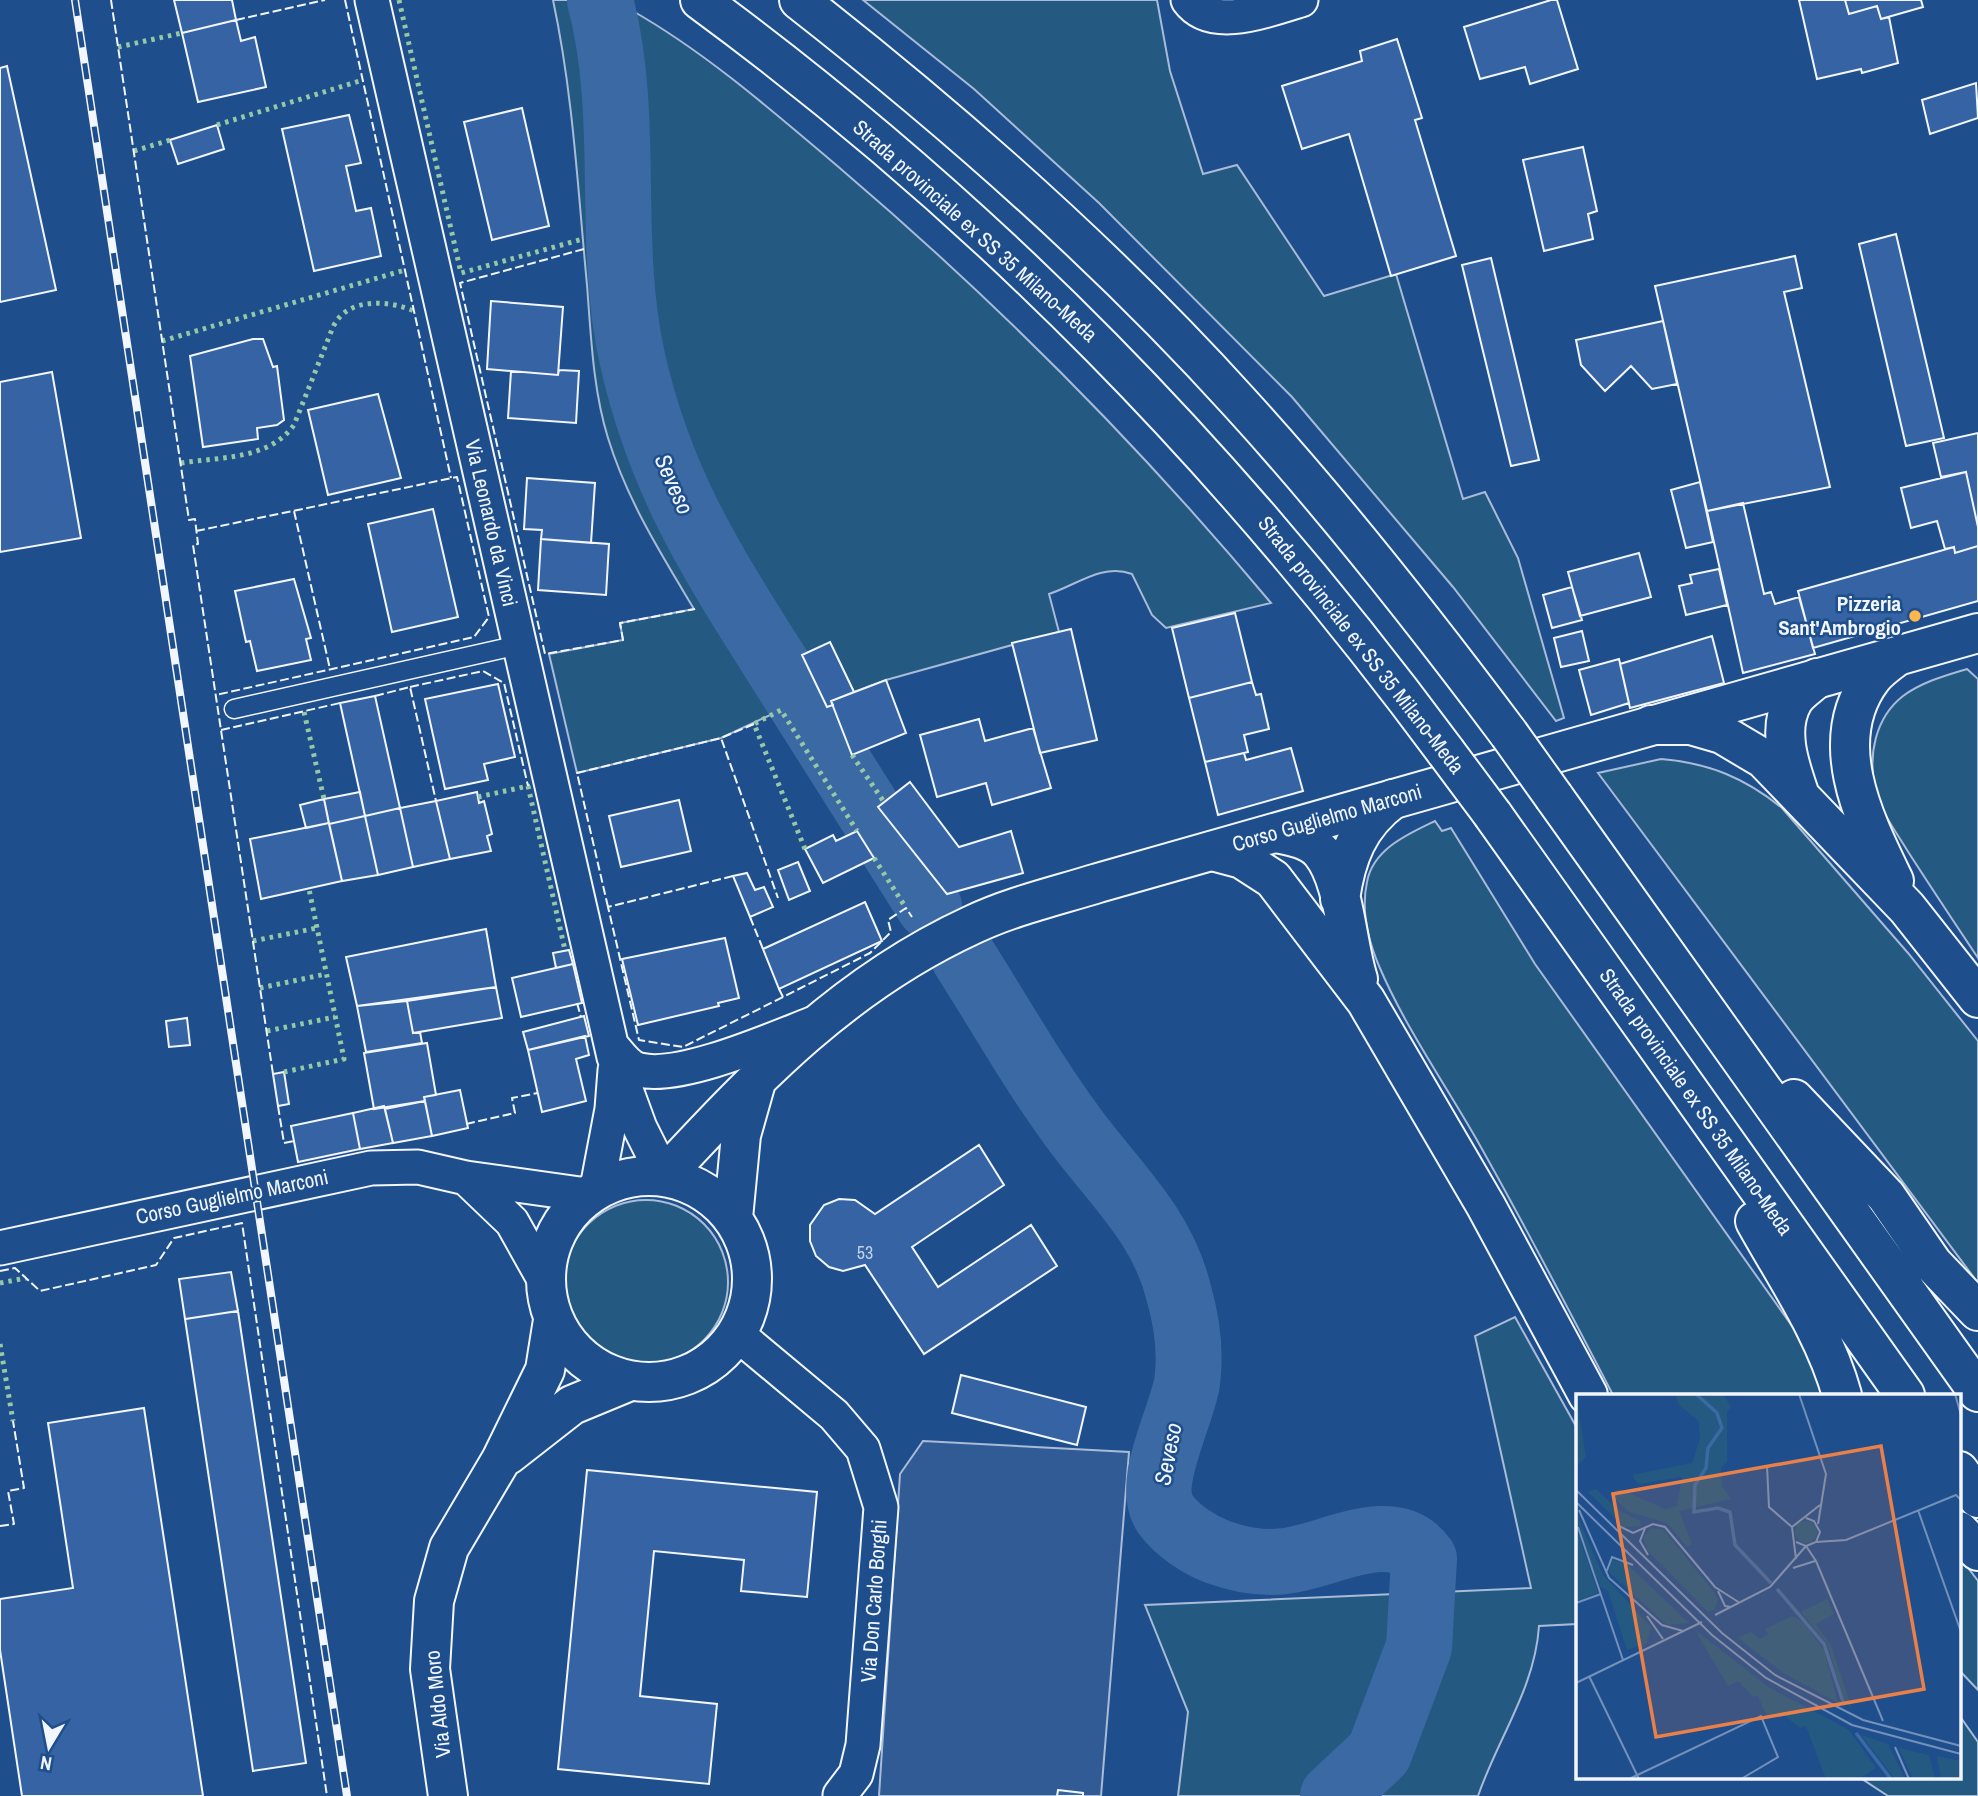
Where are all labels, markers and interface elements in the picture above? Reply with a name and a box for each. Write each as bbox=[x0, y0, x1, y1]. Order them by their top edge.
street label: Strada provinciale ex SS 35 Milano-Meda bbox=[847, 113, 1104, 349]
street label: Via Leonardo da Vinci bbox=[458, 436, 525, 609]
water label: Seveso bbox=[648, 449, 701, 519]
street label: Strada provinciale ex SS 35 Milano-Meda bbox=[1252, 510, 1471, 780]
place label: Pizzeria Sant'Ambrogio bbox=[1778, 589, 1901, 642]
marker: Pizzeria Sant'Ambrogio bbox=[1907, 608, 1923, 624]
street label: Corso Guglielmo Marconi bbox=[1229, 777, 1425, 858]
street label: Strada provinciale ex SS 35 Milano-Meda bbox=[1593, 962, 1800, 1241]
street label: Corso Guglielmo Marconi bbox=[133, 1162, 331, 1231]
house number: 53 bbox=[857, 1240, 873, 1265]
inset map bbox=[1576, 1394, 1960, 1778]
water label: Seveso bbox=[1146, 1420, 1189, 1488]
street label: Via Don Carlo Borghi bbox=[853, 1518, 894, 1683]
street label: Via Aldo Moro bbox=[417, 1649, 458, 1759]
north arrow bbox=[14, 1712, 84, 1782]
text: N bbox=[38, 1750, 54, 1778]

